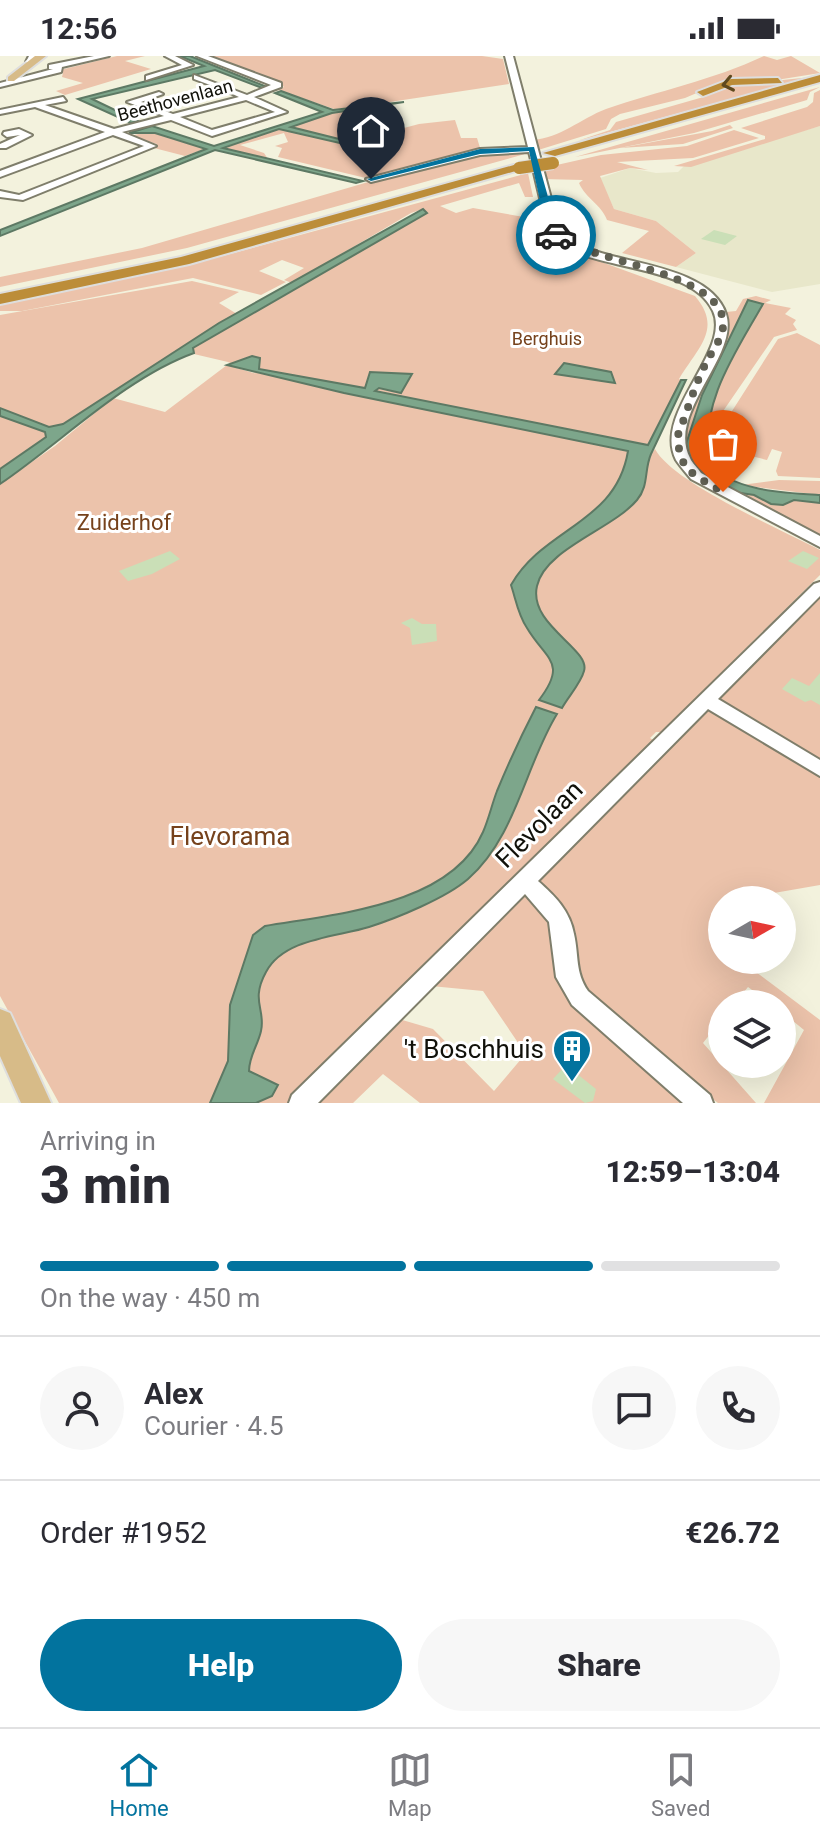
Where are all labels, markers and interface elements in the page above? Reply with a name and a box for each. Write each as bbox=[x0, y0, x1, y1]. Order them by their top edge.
text: 12:56 bbox=[40, 11, 117, 46]
street label: Beethovenlaan bbox=[115, 75, 235, 125]
one-way arrow bbox=[722, 75, 736, 92]
pin bbox=[337, 97, 405, 179]
icon: home bbox=[349, 109, 393, 153]
courier bbox=[516, 195, 596, 275]
icon: car bbox=[534, 213, 578, 257]
park label: Berghuis bbox=[512, 328, 582, 349]
pin bbox=[689, 410, 757, 492]
icon: bag bbox=[701, 422, 745, 466]
park label: Zuiderhof bbox=[77, 510, 171, 535]
street label: Flevolaan bbox=[489, 774, 589, 874]
park label: Flevorama bbox=[170, 821, 290, 851]
north arrow bbox=[708, 886, 796, 974]
map controls bbox=[708, 886, 796, 1078]
button: layers bbox=[708, 990, 796, 1078]
building icon: 't Boschhuis bbox=[551, 1028, 593, 1083]
place label: 't Boschhuis bbox=[404, 1034, 544, 1064]
text: Arriving in bbox=[40, 1126, 156, 1156]
text: 12:59–13:04 bbox=[605, 1154, 780, 1189]
text: 3 min bbox=[40, 1155, 171, 1216]
text: On the way · 450 m bbox=[40, 1283, 260, 1313]
button: person bbox=[40, 1366, 124, 1450]
button: chat bbox=[592, 1366, 676, 1450]
button: phone bbox=[696, 1366, 780, 1450]
text: Alex bbox=[144, 1376, 204, 1411]
text: Courier · 4.5 bbox=[144, 1411, 284, 1441]
text: Order #1952 bbox=[40, 1515, 207, 1550]
text: €26.72 bbox=[685, 1515, 780, 1550]
button: Help bbox=[40, 1619, 402, 1711]
button: Share bbox=[418, 1619, 780, 1711]
tab: Home bbox=[110, 1748, 169, 1821]
tab: Map bbox=[388, 1748, 432, 1821]
tab: Saved bbox=[651, 1748, 710, 1821]

